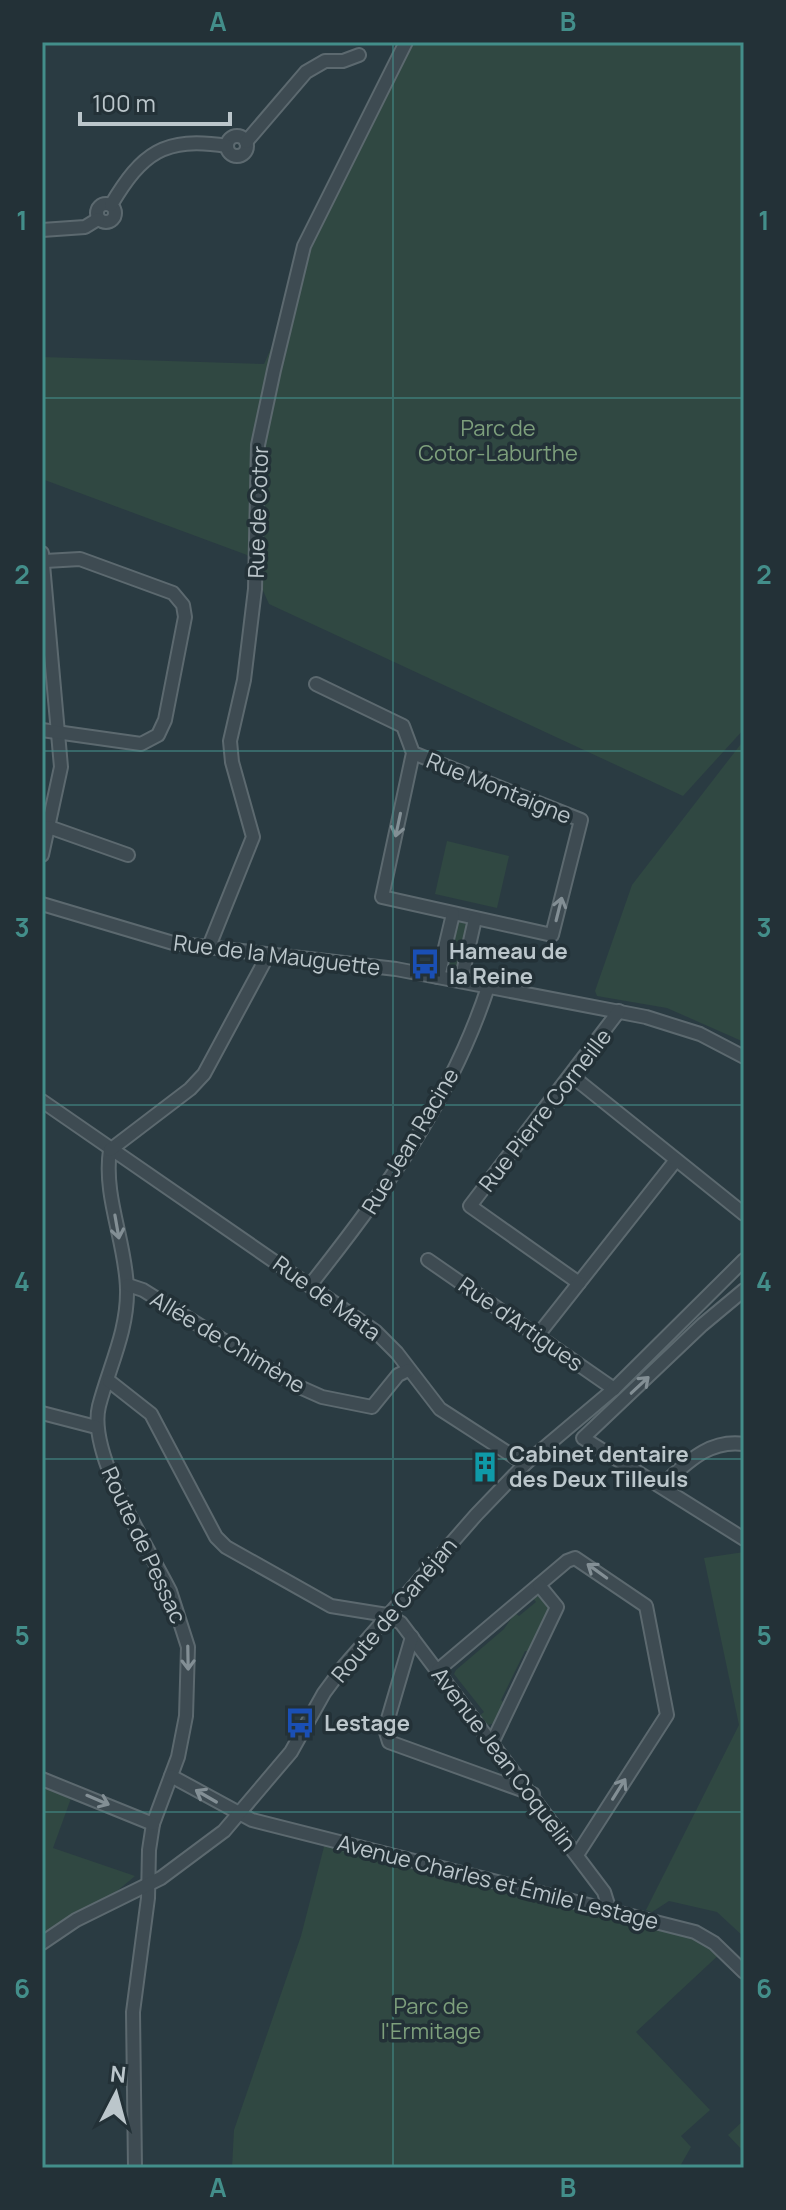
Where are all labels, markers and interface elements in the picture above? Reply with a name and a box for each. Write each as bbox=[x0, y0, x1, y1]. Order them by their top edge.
text: A bbox=[209, 3, 227, 39]
text: B bbox=[560, 3, 576, 39]
scale bar bbox=[80, 76, 230, 126]
text: 100 m bbox=[92, 86, 156, 119]
text: 1 bbox=[16, 202, 28, 238]
text: 1 bbox=[758, 202, 770, 238]
park label: Parc de Cotor-Laburthe bbox=[418, 413, 578, 468]
street label: Rue de Cotor bbox=[241, 445, 275, 579]
text: 2 bbox=[14, 556, 30, 592]
text: 2 bbox=[756, 556, 772, 592]
street label: Rue Montaigne bbox=[422, 745, 576, 831]
one-way arrow bbox=[390, 812, 405, 837]
one-way arrow bbox=[552, 896, 567, 922]
text: 3 bbox=[14, 909, 30, 945]
text: 3 bbox=[756, 909, 772, 945]
street label: Rue de la Mauguette bbox=[172, 927, 382, 983]
place label: Hameau de la Reine bbox=[449, 936, 568, 991]
bus stop icon: Hameau de la Reine bbox=[408, 947, 442, 981]
street label: Rue Pierre Corneille bbox=[472, 1022, 618, 1198]
street label: Rue Jean Racine bbox=[354, 1062, 466, 1220]
one-way arrow bbox=[111, 1214, 126, 1239]
street label: Rue de Mata bbox=[267, 1249, 387, 1347]
text: 4 bbox=[14, 1263, 30, 1299]
text: 4 bbox=[756, 1263, 772, 1299]
street label: Rue d'Artigues bbox=[453, 1270, 589, 1378]
street label: Allée de Chimène bbox=[145, 1284, 311, 1400]
one-way arrow bbox=[630, 1377, 650, 1395]
place label: Cabinet dentaire des Deux Tilleuls bbox=[509, 1439, 689, 1494]
building icon: Cabinet dentaire des Deux Tilleuls bbox=[468, 1450, 502, 1484]
street label: Route de Pessac bbox=[95, 1462, 193, 1628]
street label: Route de Canéjan bbox=[324, 1531, 464, 1689]
one-way arrow bbox=[586, 1563, 608, 1579]
text: 5 bbox=[14, 1617, 30, 1653]
text: 5 bbox=[756, 1617, 772, 1653]
one-way arrow bbox=[180, 1644, 195, 1671]
street label: Avenue Jean Coquelin bbox=[425, 1661, 583, 1857]
bus stop icon: Lestage bbox=[283, 1706, 317, 1740]
place label: Lestage bbox=[324, 1708, 410, 1738]
one-way arrow bbox=[611, 1779, 628, 1801]
one-way arrow bbox=[194, 1788, 218, 1803]
one-way arrow bbox=[85, 1794, 110, 1809]
street label: Avenue Charles et Émile Lestage bbox=[334, 1828, 662, 1937]
text: 6 bbox=[14, 1970, 30, 2006]
text: 6 bbox=[756, 1970, 772, 2006]
park label: Parc de l'Ermitage bbox=[381, 1991, 481, 2046]
north arrow bbox=[76, 2054, 156, 2134]
text: N bbox=[109, 2058, 128, 2090]
text: A bbox=[209, 2169, 227, 2205]
text: B bbox=[560, 2169, 576, 2205]

